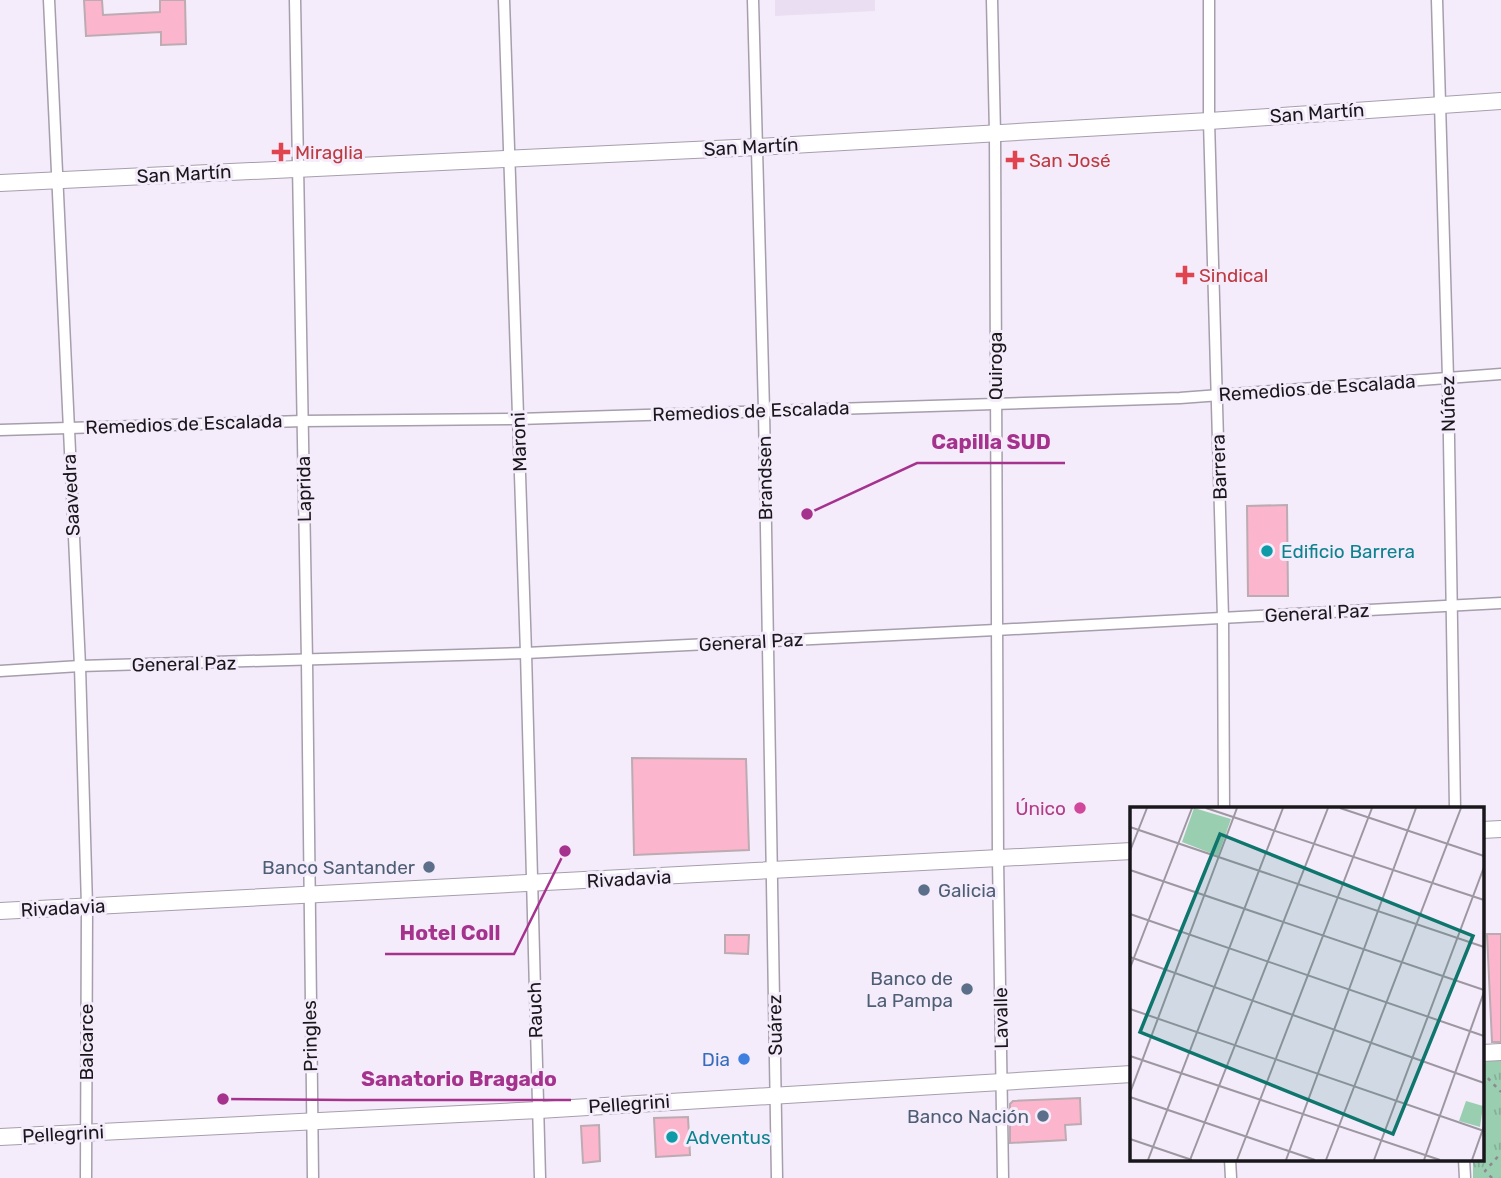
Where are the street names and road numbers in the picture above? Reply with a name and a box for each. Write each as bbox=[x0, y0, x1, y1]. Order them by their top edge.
street label: San Martín bbox=[1269, 98, 1365, 128]
street label: San Martín bbox=[703, 133, 799, 161]
street label: San Martín bbox=[136, 160, 232, 188]
street label: Quiroga bbox=[984, 332, 1007, 400]
street label: Remedios de Escalada bbox=[1218, 370, 1416, 406]
street label: Núñez bbox=[1436, 376, 1460, 432]
street label: Remedios de Escalada bbox=[652, 396, 850, 426]
street label: Remedios de Escalada bbox=[85, 409, 283, 439]
street label: Maroni bbox=[506, 412, 532, 472]
street label: Barrera bbox=[1206, 434, 1232, 500]
street label: Brandsen bbox=[753, 435, 777, 521]
street label: Saavedra bbox=[57, 453, 85, 537]
street label: Laprida bbox=[292, 456, 316, 522]
street label: General Paz bbox=[1264, 599, 1370, 627]
street label: General Paz bbox=[698, 628, 804, 656]
street label: General Paz bbox=[131, 652, 237, 676]
street label: Rivadavia bbox=[586, 865, 672, 893]
street label: Rivadavia bbox=[20, 894, 106, 922]
street label: Rauch bbox=[523, 981, 547, 1039]
street label: Lavalle bbox=[989, 987, 1013, 1049]
street label: Suárez bbox=[763, 994, 787, 1056]
street label: Pringles bbox=[298, 1000, 322, 1072]
street label: Balcarce bbox=[75, 1004, 98, 1080]
street label: Pellegrini bbox=[587, 1090, 671, 1118]
street label: Pellegrini bbox=[22, 1120, 104, 1148]

